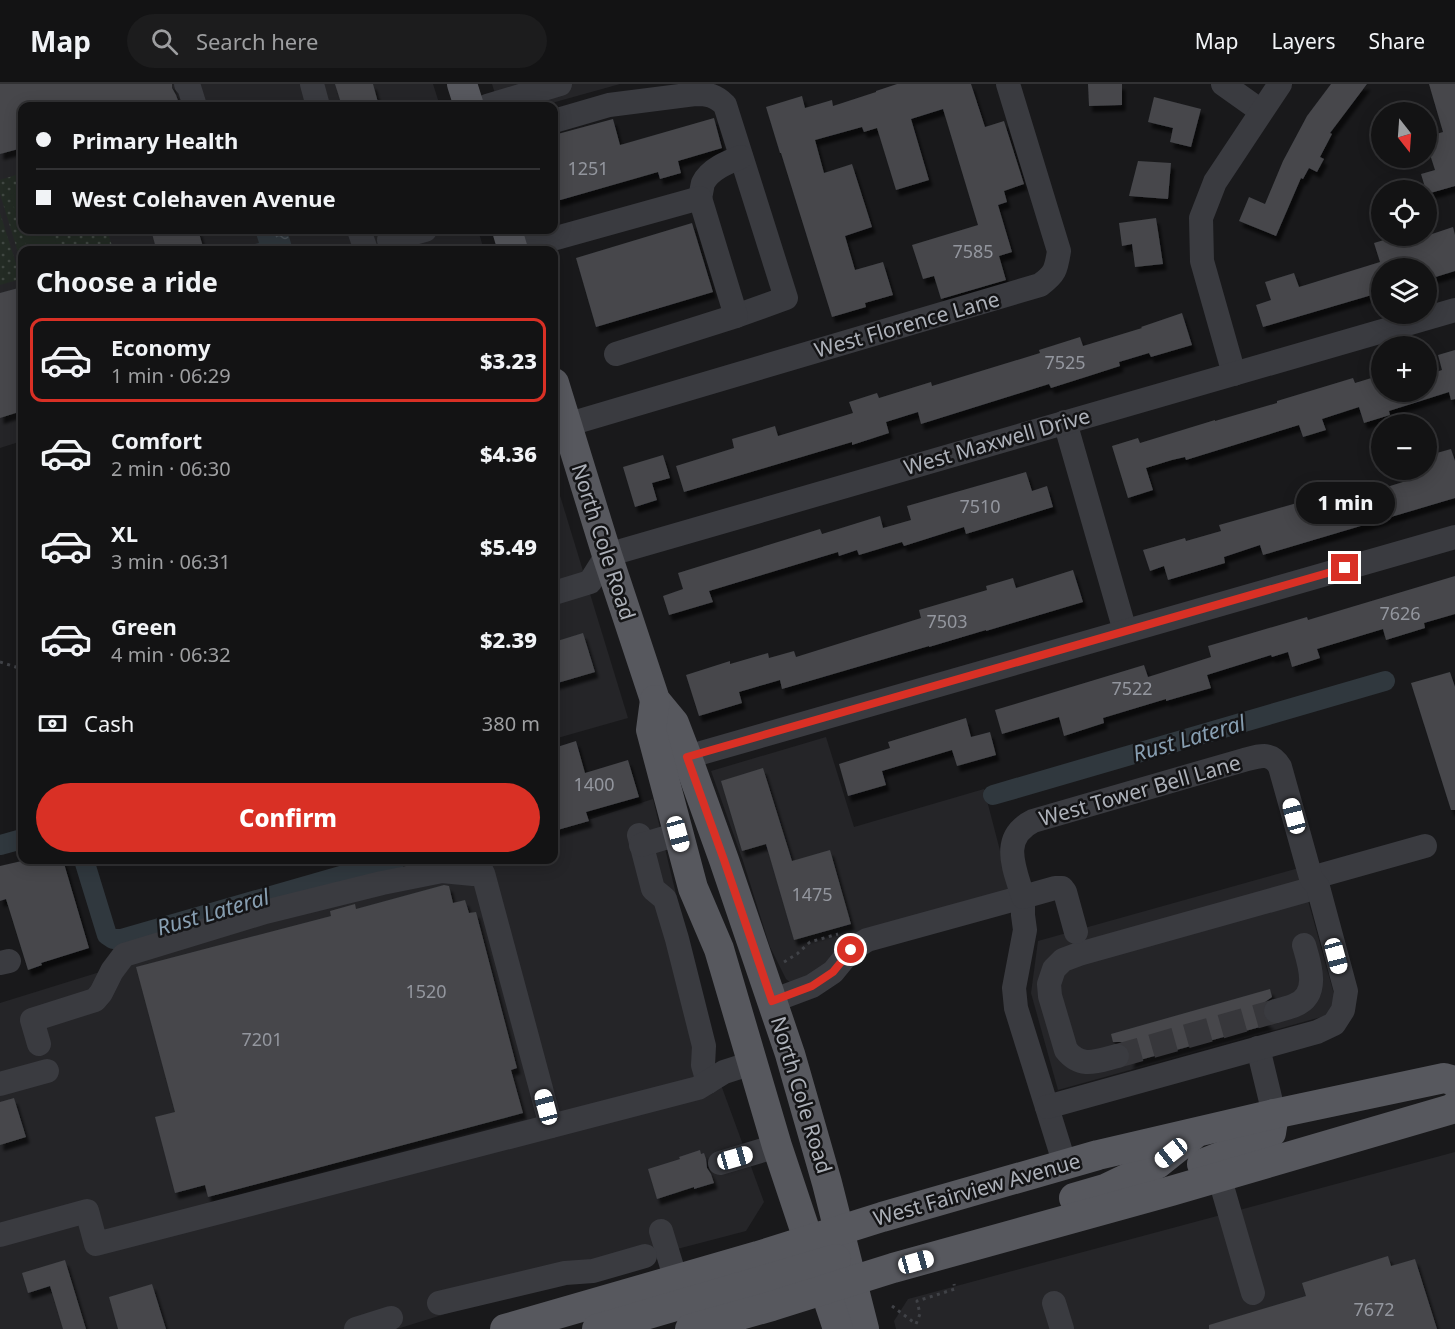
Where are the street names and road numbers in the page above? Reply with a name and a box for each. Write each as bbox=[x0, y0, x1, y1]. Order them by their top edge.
street label: West Florence Lane bbox=[811, 284, 1002, 364]
street label: West Maxwell Drive bbox=[900, 401, 1093, 481]
street label: North Cole Road bbox=[566, 460, 642, 623]
street label: West Tower Bell Lane bbox=[1036, 748, 1244, 832]
street label: North Cole Road bbox=[765, 1013, 839, 1177]
street label: West Fairview Avenue bbox=[870, 1146, 1083, 1232]

